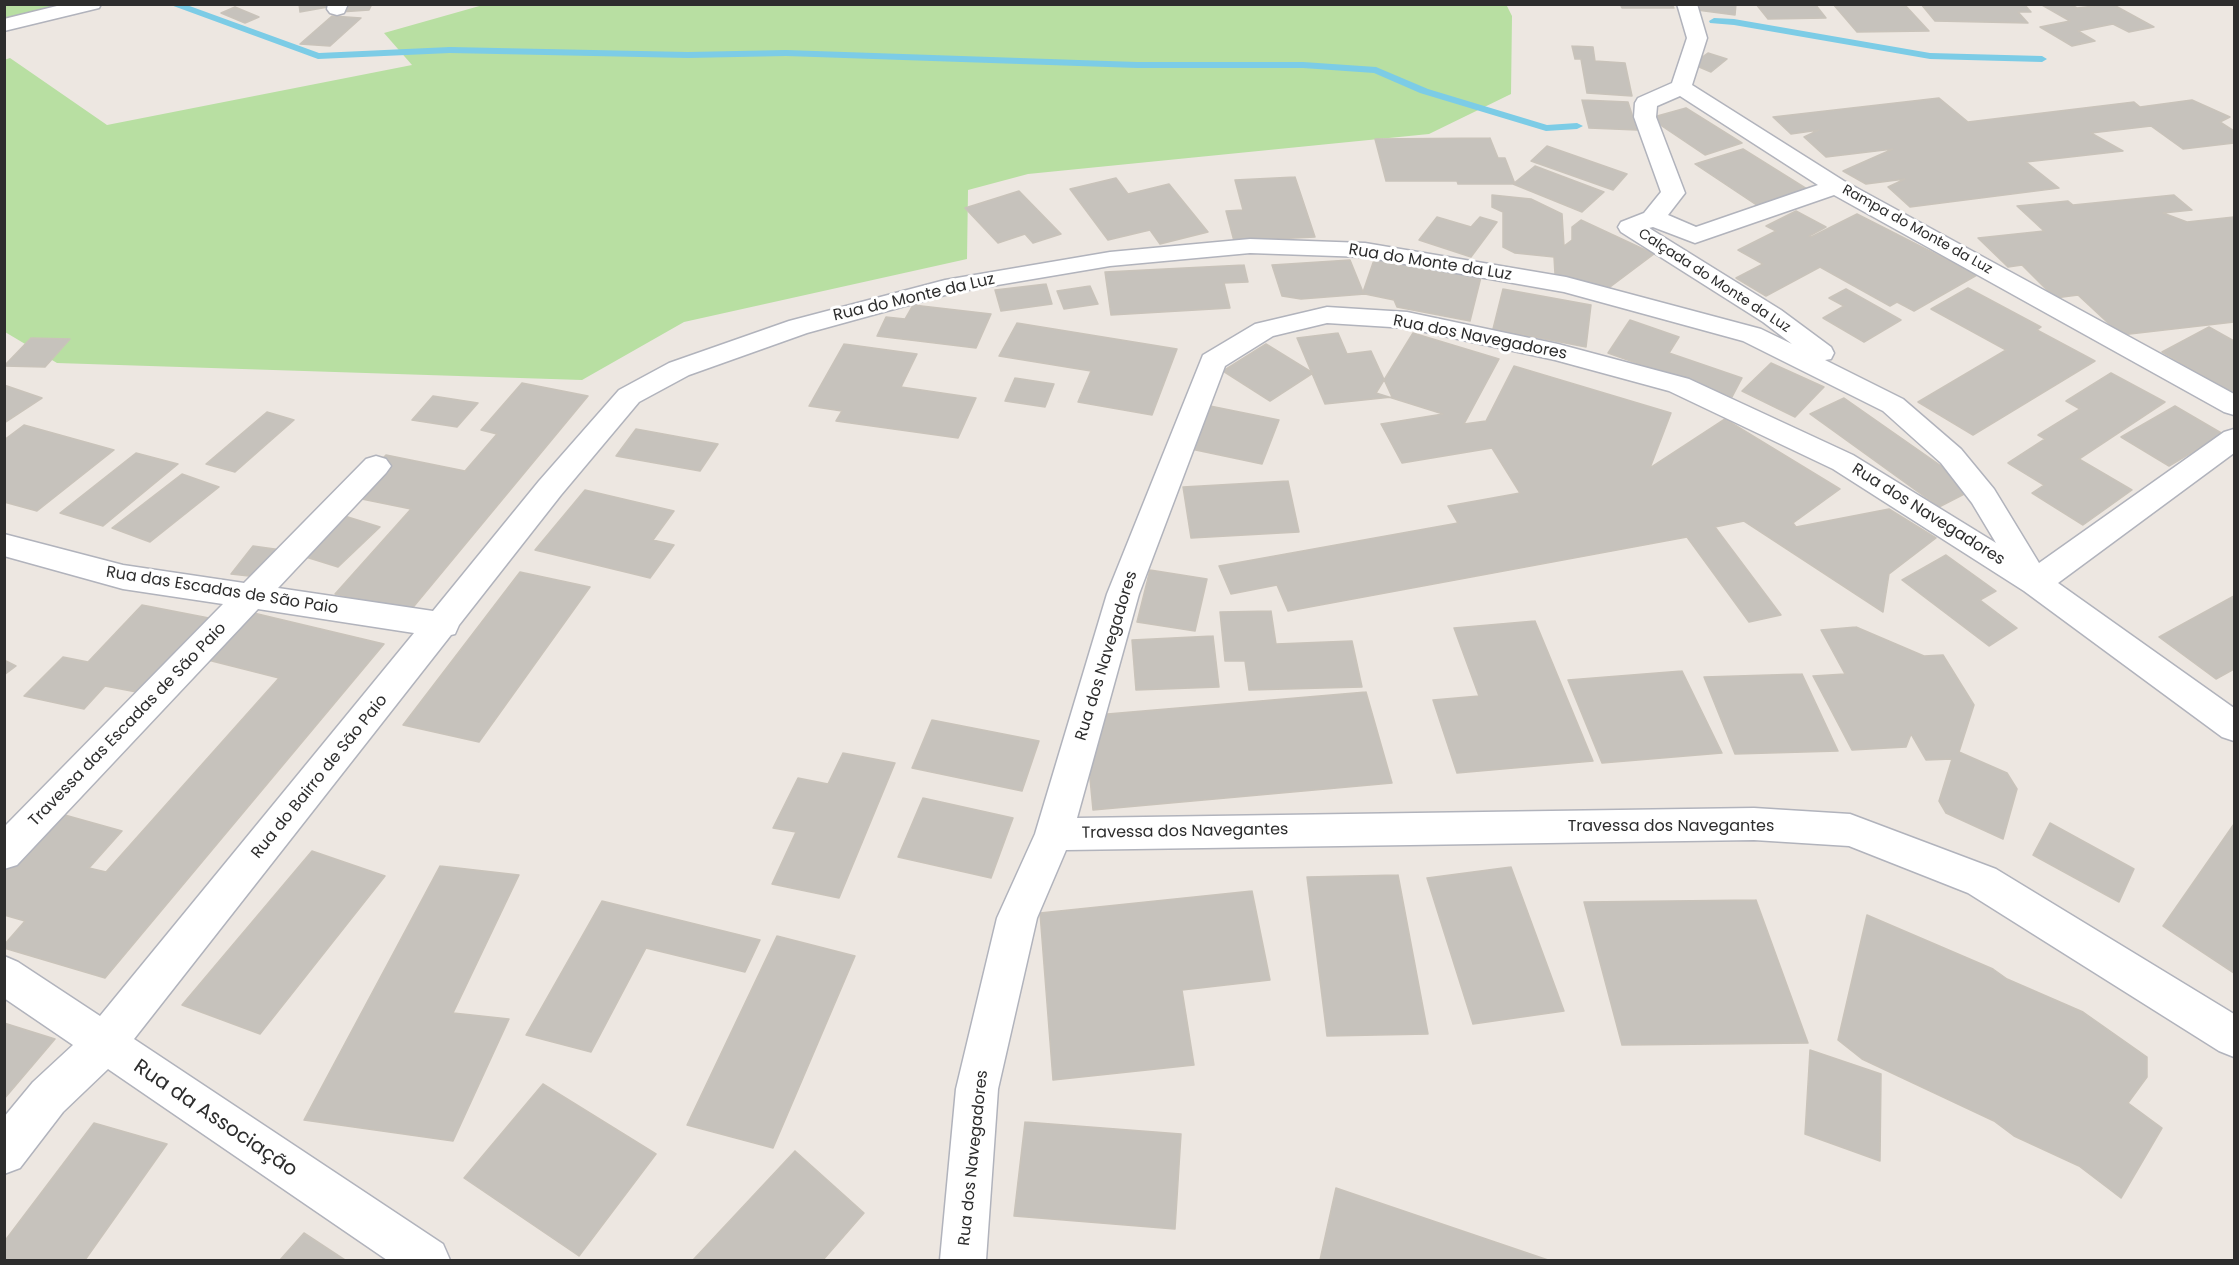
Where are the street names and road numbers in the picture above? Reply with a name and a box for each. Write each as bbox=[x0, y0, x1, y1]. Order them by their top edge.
street label: Rampa do Monte da Luz bbox=[1839, 182, 1995, 278]
street label: Calçada do Monte da Luz bbox=[1635, 225, 1793, 337]
street label: Rua do Monte da Luz bbox=[1347, 241, 1513, 285]
street label: Rua do Monte da Luz bbox=[831, 270, 997, 326]
street label: Rua dos Navegadores bbox=[1391, 312, 1569, 364]
street label: Rua dos Navegadores bbox=[1848, 460, 2008, 570]
street label: Rua das Escadas de São Paio bbox=[105, 563, 339, 619]
street label: Rua dos Navegadores bbox=[1072, 569, 1142, 743]
street label: Travessa das Escadas de São Paio bbox=[25, 619, 231, 831]
street label: Rua do Bairro de São Paio bbox=[248, 691, 392, 863]
street label: Travessa dos Navegantes bbox=[1568, 817, 1774, 837]
street label: Travessa dos Navegantes bbox=[1081, 821, 1289, 843]
street label: Rua da Associação bbox=[129, 1055, 301, 1183]
street label: Rua dos Navegadores bbox=[955, 1069, 993, 1247]

